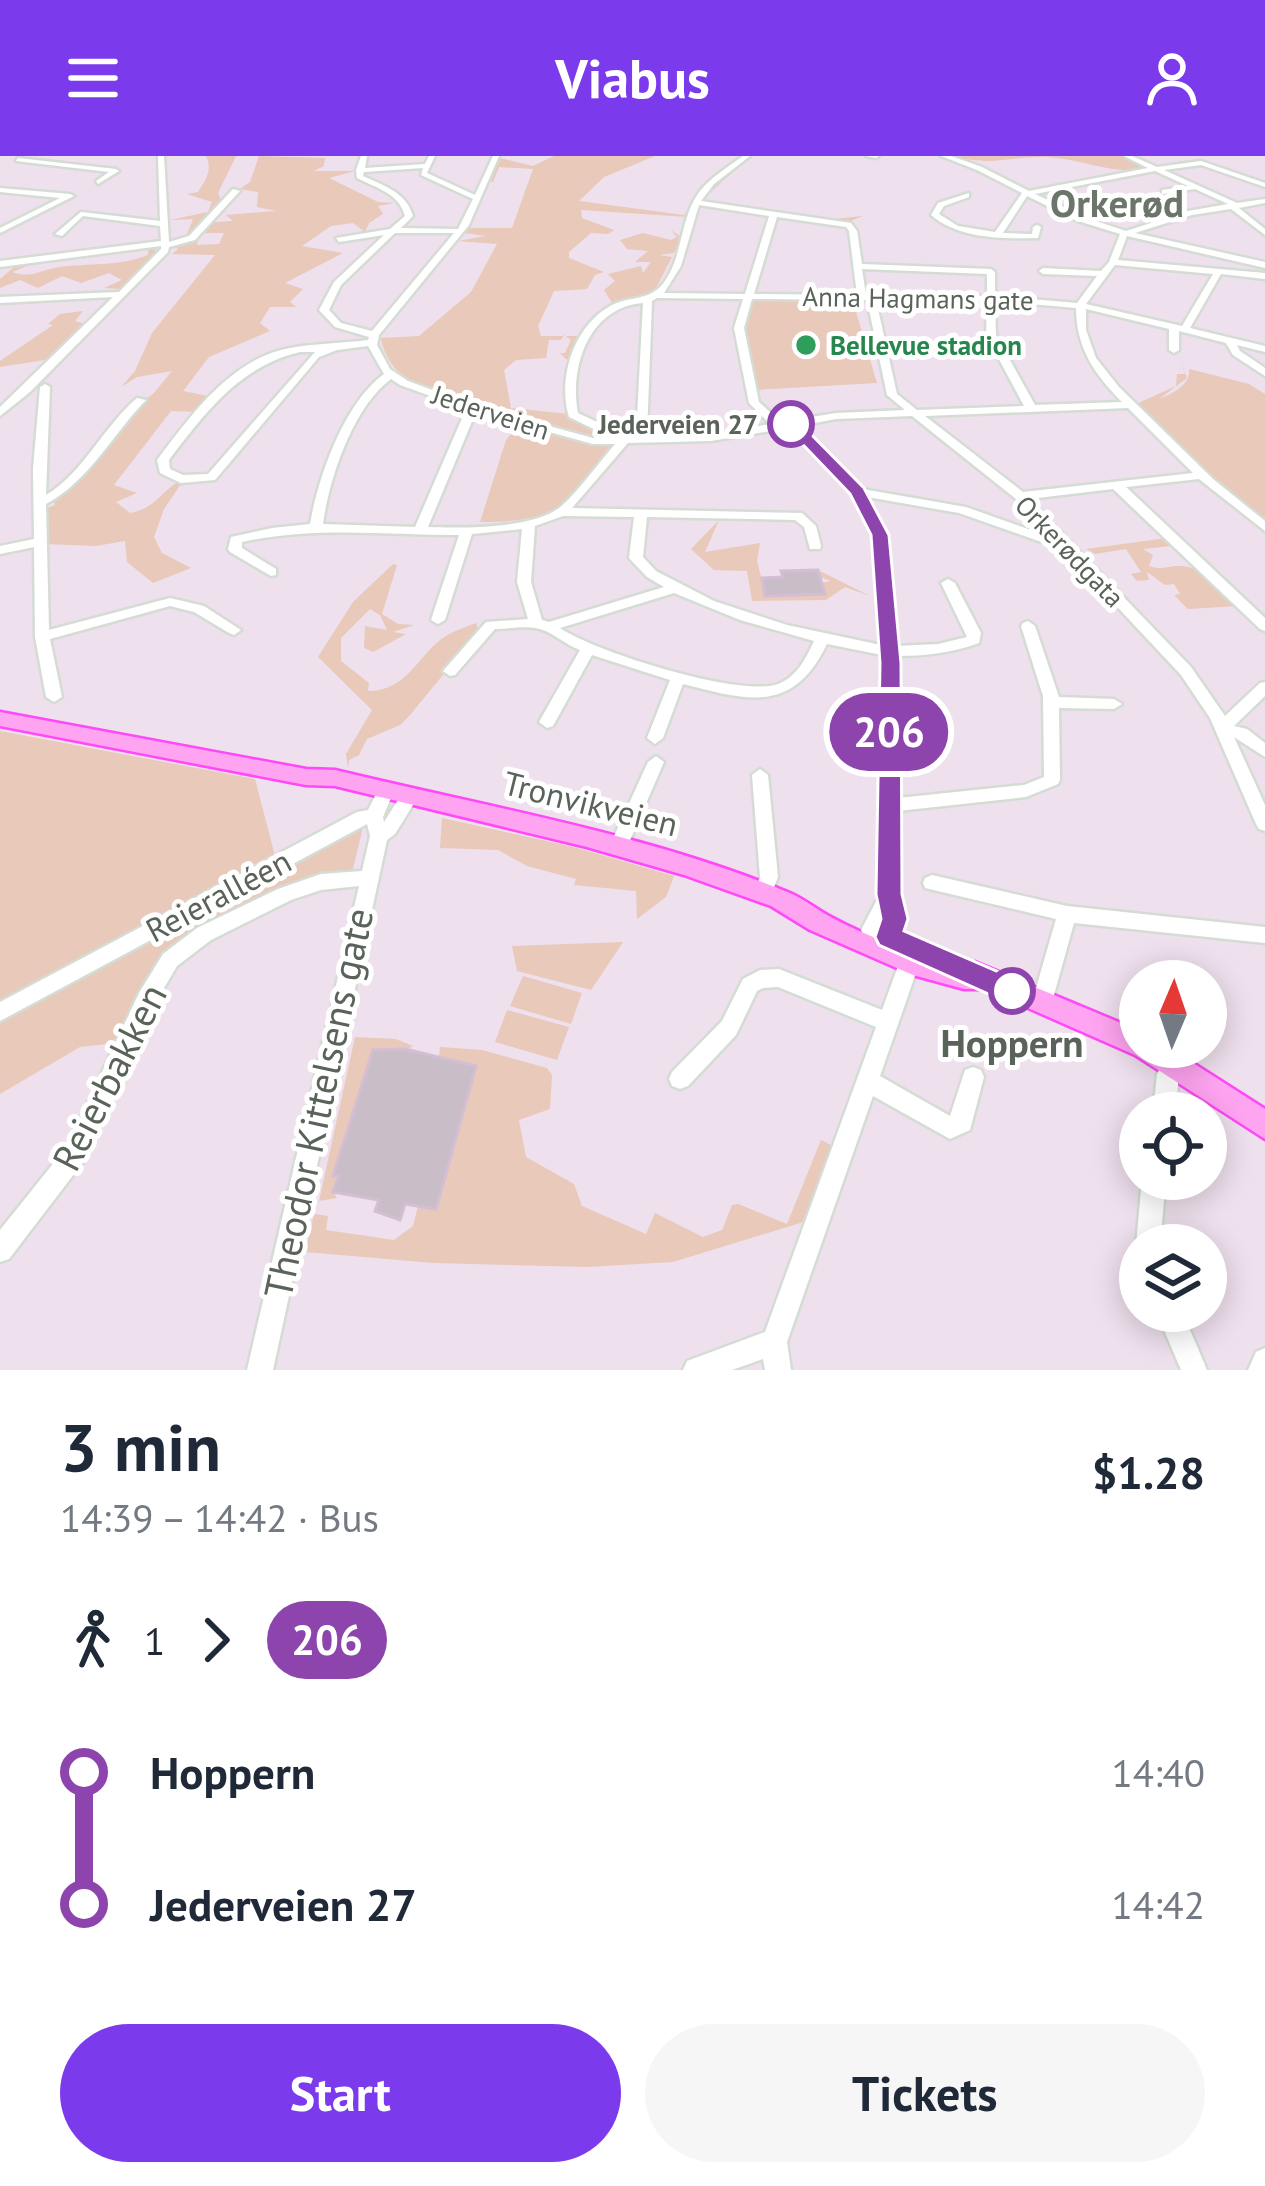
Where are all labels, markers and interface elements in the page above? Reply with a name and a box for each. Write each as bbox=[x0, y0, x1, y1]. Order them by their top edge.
text: Viabus bbox=[555, 43, 710, 113]
icon: menu bbox=[60, 45, 126, 111]
icon: person bbox=[1139, 45, 1205, 111]
district label: Orkerød bbox=[1050, 177, 1184, 228]
street label: Anna Hagmans gate bbox=[802, 279, 1034, 317]
place label: Bellevue stadion bbox=[830, 328, 1022, 362]
marker: Bellevue stadion bbox=[793, 332, 819, 358]
street label: Jederveien bbox=[427, 377, 554, 447]
marker: Jederveien 27 bbox=[769, 402, 813, 446]
place label: Jederveien 27 bbox=[597, 407, 758, 441]
street label: Orkerødgata bbox=[1008, 488, 1132, 614]
line badge: 206 bbox=[820, 693, 958, 771]
text: 206 bbox=[853, 704, 925, 759]
street label: Tronvikveien bbox=[499, 761, 683, 845]
street label: Reieralléen bbox=[138, 839, 298, 951]
street label: Theodor Kittelsens gate bbox=[252, 903, 384, 1303]
north arrow bbox=[1119, 960, 1227, 1068]
map controls bbox=[1119, 960, 1227, 1332]
marker: Hoppern bbox=[990, 969, 1034, 1013]
street label: Reierbakken bbox=[40, 975, 178, 1179]
place label: Hoppern bbox=[940, 1017, 1084, 1068]
button: locate bbox=[1119, 1092, 1227, 1200]
button: layers bbox=[1119, 1224, 1227, 1332]
text: 3 min bbox=[60, 1404, 221, 1489]
text: $1.28 bbox=[1092, 1443, 1205, 1501]
text: 14:39 – 14:42 · Bus bbox=[60, 1492, 379, 1543]
icon: walk bbox=[60, 1607, 126, 1673]
icon: forward bbox=[183, 1607, 249, 1673]
text: 206 bbox=[291, 1612, 363, 1667]
text: 1 bbox=[144, 1615, 165, 1666]
text: Hoppern bbox=[150, 1743, 315, 1801]
text: 14:40 bbox=[1111, 1747, 1205, 1798]
text: Jederveien 27 bbox=[150, 1875, 417, 1933]
text: 14:42 bbox=[1111, 1879, 1205, 1930]
button: Start bbox=[60, 2024, 621, 2162]
button: Tickets bbox=[645, 2024, 1205, 2162]

